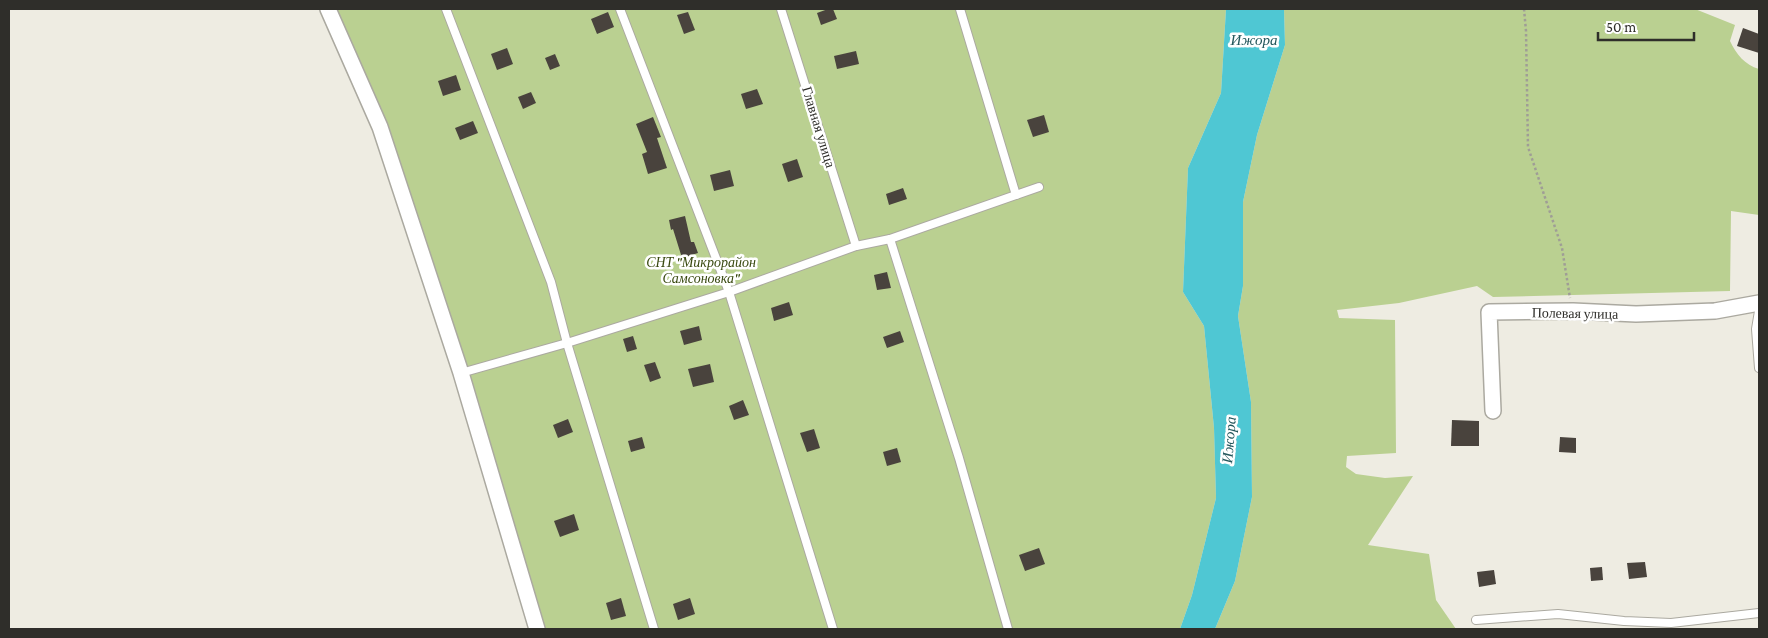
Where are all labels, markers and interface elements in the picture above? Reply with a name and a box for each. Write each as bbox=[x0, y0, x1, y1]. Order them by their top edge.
scale bar bbox=[1598, 10, 1694, 42]
text: 50 m bbox=[1606, 19, 1636, 35]
water label: Ижора bbox=[1230, 32, 1277, 48]
street label: Главная улица bbox=[799, 84, 839, 170]
park label: СНТ "Микрорайон Самсоновка" bbox=[646, 254, 756, 286]
street label: Полевая улица bbox=[1532, 304, 1619, 322]
water label: Ижора bbox=[1219, 416, 1239, 465]

